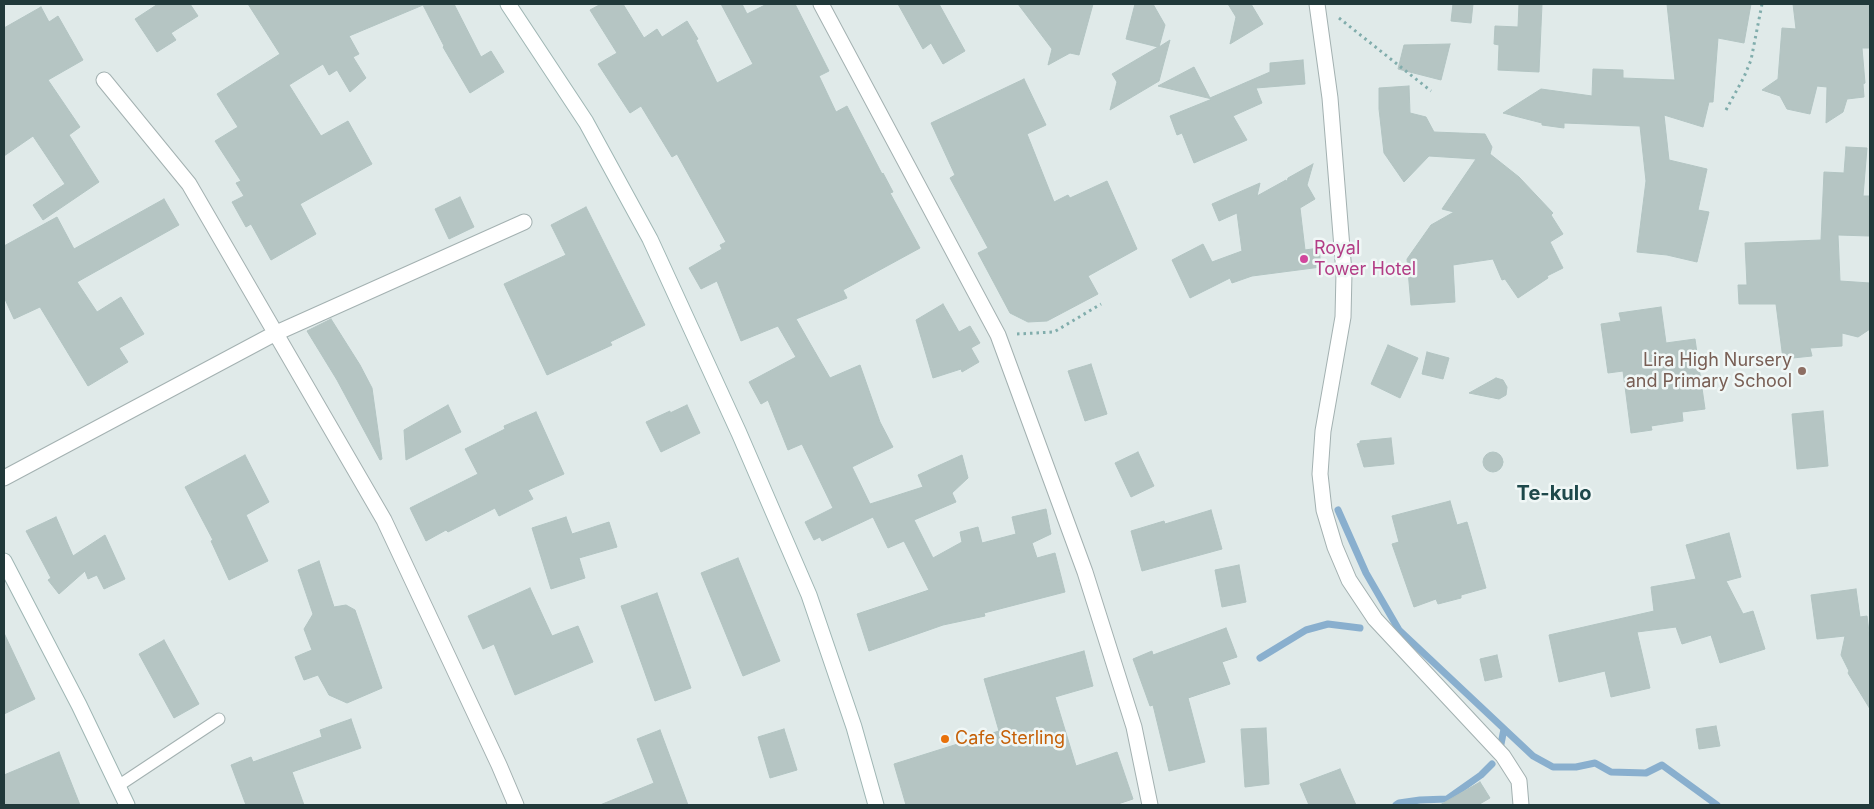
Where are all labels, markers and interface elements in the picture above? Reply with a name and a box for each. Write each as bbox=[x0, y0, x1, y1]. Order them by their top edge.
place label: Royal Tower Hotel bbox=[1314, 238, 1416, 280]
marker: Royal Tower Hotel bbox=[1298, 253, 1310, 265]
place label: Lira High Nursery and Primary School bbox=[1626, 350, 1792, 392]
marker: Lira High Nursery and Primary School bbox=[1796, 365, 1808, 377]
district label: Te-kulo bbox=[1517, 482, 1591, 506]
place label: Cafe Sterling bbox=[955, 728, 1065, 750]
marker: Cafe Sterling bbox=[939, 733, 951, 745]

